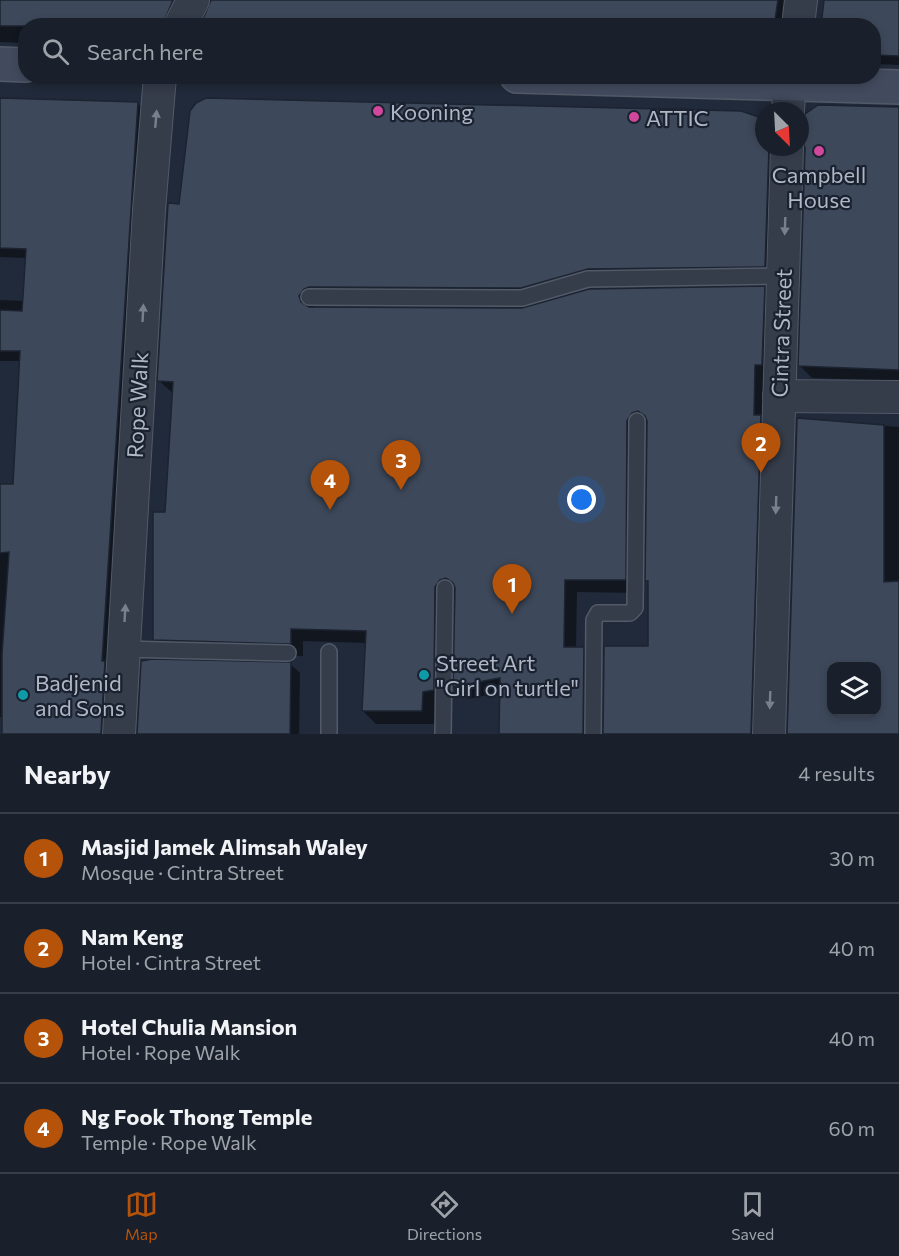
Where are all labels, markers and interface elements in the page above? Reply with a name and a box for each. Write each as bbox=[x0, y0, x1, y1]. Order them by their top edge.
search box bbox=[18, 18, 881, 84]
icon: search bbox=[39, 35, 72, 68]
text: Search here bbox=[87, 38, 203, 65]
place label: Kooning bbox=[390, 98, 473, 125]
north arrow bbox=[755, 102, 809, 156]
marker: Kooning bbox=[371, 104, 385, 118]
place label: ATTIC bbox=[646, 104, 709, 131]
one-way arrow bbox=[151, 109, 161, 128]
marker: ATTIC bbox=[627, 110, 641, 124]
marker: Campbell House bbox=[812, 144, 826, 158]
place label: Campbell House bbox=[772, 161, 866, 213]
one-way arrow bbox=[780, 217, 789, 236]
street label: Cintra Street bbox=[765, 268, 797, 398]
one-way arrow bbox=[138, 304, 147, 323]
street label: Rope Walk bbox=[121, 351, 153, 459]
pin: 2 bbox=[742, 424, 780, 473]
pin: 3 bbox=[382, 440, 420, 490]
pin: 4 bbox=[310, 460, 350, 510]
your location bbox=[567, 485, 596, 514]
one-way arrow bbox=[772, 496, 781, 515]
pin: 1 bbox=[492, 564, 532, 614]
one-way arrow bbox=[120, 603, 129, 622]
place label: Street Art "Girl on turtle" bbox=[436, 649, 579, 701]
map controls bbox=[827, 662, 881, 716]
button: layers bbox=[827, 662, 881, 716]
marker: Street Art "Girl on turtle" bbox=[417, 668, 431, 682]
place label: Badjenid and Sons bbox=[35, 669, 125, 721]
marker: Badjenid and Sons bbox=[16, 688, 30, 702]
one-way arrow bbox=[765, 691, 775, 710]
text: Nearby bbox=[24, 758, 111, 789]
text: 4 results bbox=[798, 761, 875, 785]
text: Masjid Jamek Alimsah Waley bbox=[81, 833, 368, 860]
text: 1 bbox=[39, 846, 48, 870]
text: 30 m bbox=[829, 846, 875, 870]
text: Mosque · Cintra Street bbox=[81, 860, 284, 884]
text: Nam Keng bbox=[81, 923, 183, 950]
text: 2 bbox=[38, 936, 49, 960]
text: 40 m bbox=[829, 936, 875, 960]
text: Hotel · Cintra Street bbox=[81, 950, 261, 974]
text: Hotel Chulia Mansion bbox=[81, 1013, 297, 1040]
text: 3 bbox=[38, 1026, 49, 1050]
text: 40 m bbox=[829, 1026, 875, 1050]
text: Hotel · Rope Walk bbox=[81, 1040, 241, 1064]
text: Ng Fook Thong Temple bbox=[81, 1103, 312, 1130]
text: 4 bbox=[37, 1116, 50, 1140]
text: 60 m bbox=[829, 1116, 875, 1140]
text: Temple · Rope Walk bbox=[81, 1130, 257, 1154]
tab: Map bbox=[125, 1188, 158, 1243]
tab: Directions bbox=[407, 1188, 482, 1243]
tab: Saved bbox=[731, 1188, 774, 1243]

